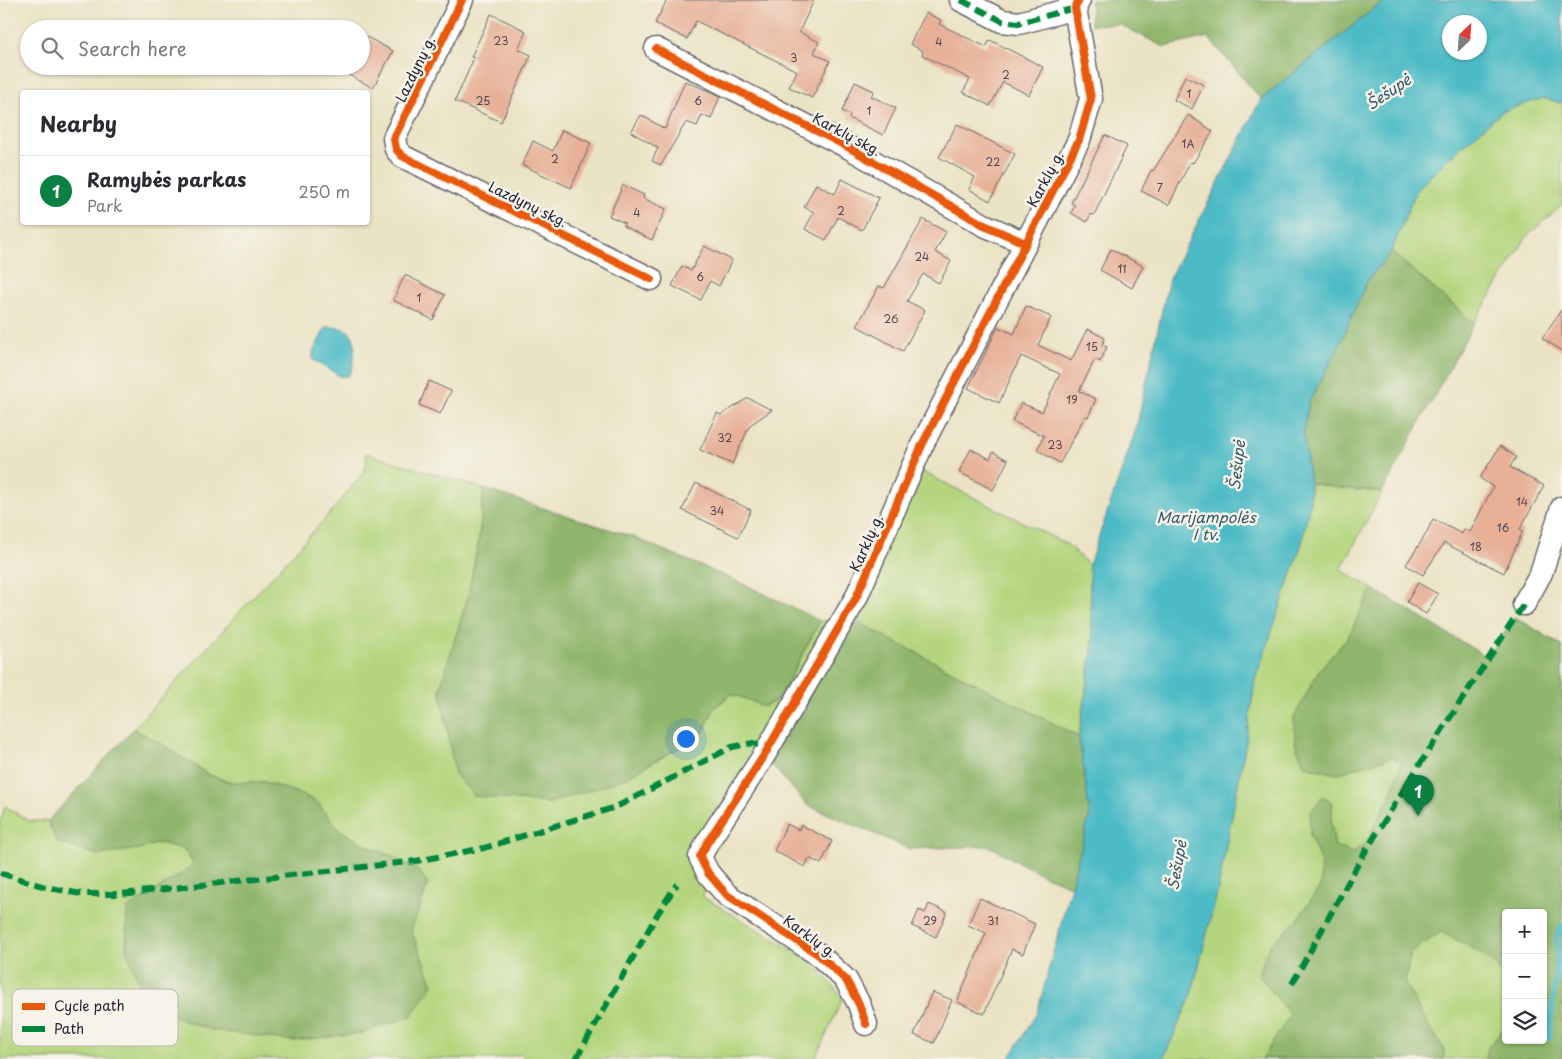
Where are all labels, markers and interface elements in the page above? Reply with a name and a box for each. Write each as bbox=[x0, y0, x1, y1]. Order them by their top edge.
north arrow bbox=[1442, 15, 1487, 60]
search box bbox=[20, 20, 370, 75]
street label: Lazdynų g. bbox=[390, 32, 440, 106]
house number: 23 bbox=[494, 32, 508, 49]
house number: 4 bbox=[935, 33, 943, 50]
icon: search bbox=[38, 34, 66, 62]
text: Search here bbox=[78, 34, 187, 62]
house number: 3 bbox=[790, 49, 798, 66]
house number: 2 bbox=[1002, 66, 1010, 83]
water label: Šešupė bbox=[1361, 67, 1416, 115]
house number: 1 bbox=[1187, 85, 1192, 102]
house number: 25 bbox=[476, 92, 490, 109]
house number: 6 bbox=[694, 92, 702, 109]
house number: 1 bbox=[867, 102, 872, 119]
text: Nearby bbox=[40, 107, 117, 139]
street label: Karklų skg. bbox=[809, 107, 885, 161]
house number: 1A bbox=[1182, 135, 1194, 152]
street label: Karklų g. bbox=[1021, 147, 1069, 211]
house number: 2 bbox=[551, 150, 559, 167]
house number: 22 bbox=[986, 153, 1000, 170]
text: Ramybės parkas bbox=[87, 165, 246, 193]
street label: Lazdynų skg. bbox=[485, 176, 571, 232]
text: 1 bbox=[52, 179, 60, 203]
text: 250 m bbox=[299, 179, 350, 203]
house number: 7 bbox=[1157, 179, 1163, 196]
text: Park bbox=[87, 193, 123, 217]
house number: 2 bbox=[837, 202, 845, 219]
house number: 4 bbox=[633, 204, 641, 221]
house number: 24 bbox=[915, 248, 929, 265]
house number: 11 bbox=[1117, 260, 1127, 277]
house number: 6 bbox=[696, 268, 704, 285]
house number: 1 bbox=[417, 289, 422, 306]
house number: 26 bbox=[883, 310, 899, 327]
house number: 15 bbox=[1086, 338, 1098, 355]
house number: 19 bbox=[1066, 391, 1078, 408]
house number: 32 bbox=[718, 429, 733, 446]
house number: 23 bbox=[1048, 436, 1062, 453]
water label: Šešupė bbox=[1222, 438, 1250, 491]
house number: 14 bbox=[1516, 493, 1528, 510]
house number: 34 bbox=[710, 502, 724, 519]
water label: Marijampolės I tv. bbox=[1156, 505, 1257, 545]
street label: Karklų g. bbox=[844, 511, 888, 575]
house number: 16 bbox=[1497, 519, 1510, 536]
house number: 18 bbox=[1470, 538, 1482, 555]
your location bbox=[673, 726, 699, 752]
pin: 1 bbox=[1402, 775, 1434, 816]
water label: Šešupė bbox=[1160, 837, 1192, 892]
map controls bbox=[1502, 909, 1547, 1044]
button: + bbox=[1502, 909, 1547, 954]
street label: Karklų g. bbox=[779, 910, 841, 962]
house number: 29 bbox=[923, 912, 937, 929]
house number: 31 bbox=[987, 912, 999, 929]
button: − bbox=[1502, 954, 1547, 999]
legend bbox=[12, 989, 178, 1046]
text: Cycle path bbox=[54, 995, 125, 1016]
button: layers bbox=[1502, 999, 1547, 1044]
text: Path bbox=[54, 1018, 84, 1039]

